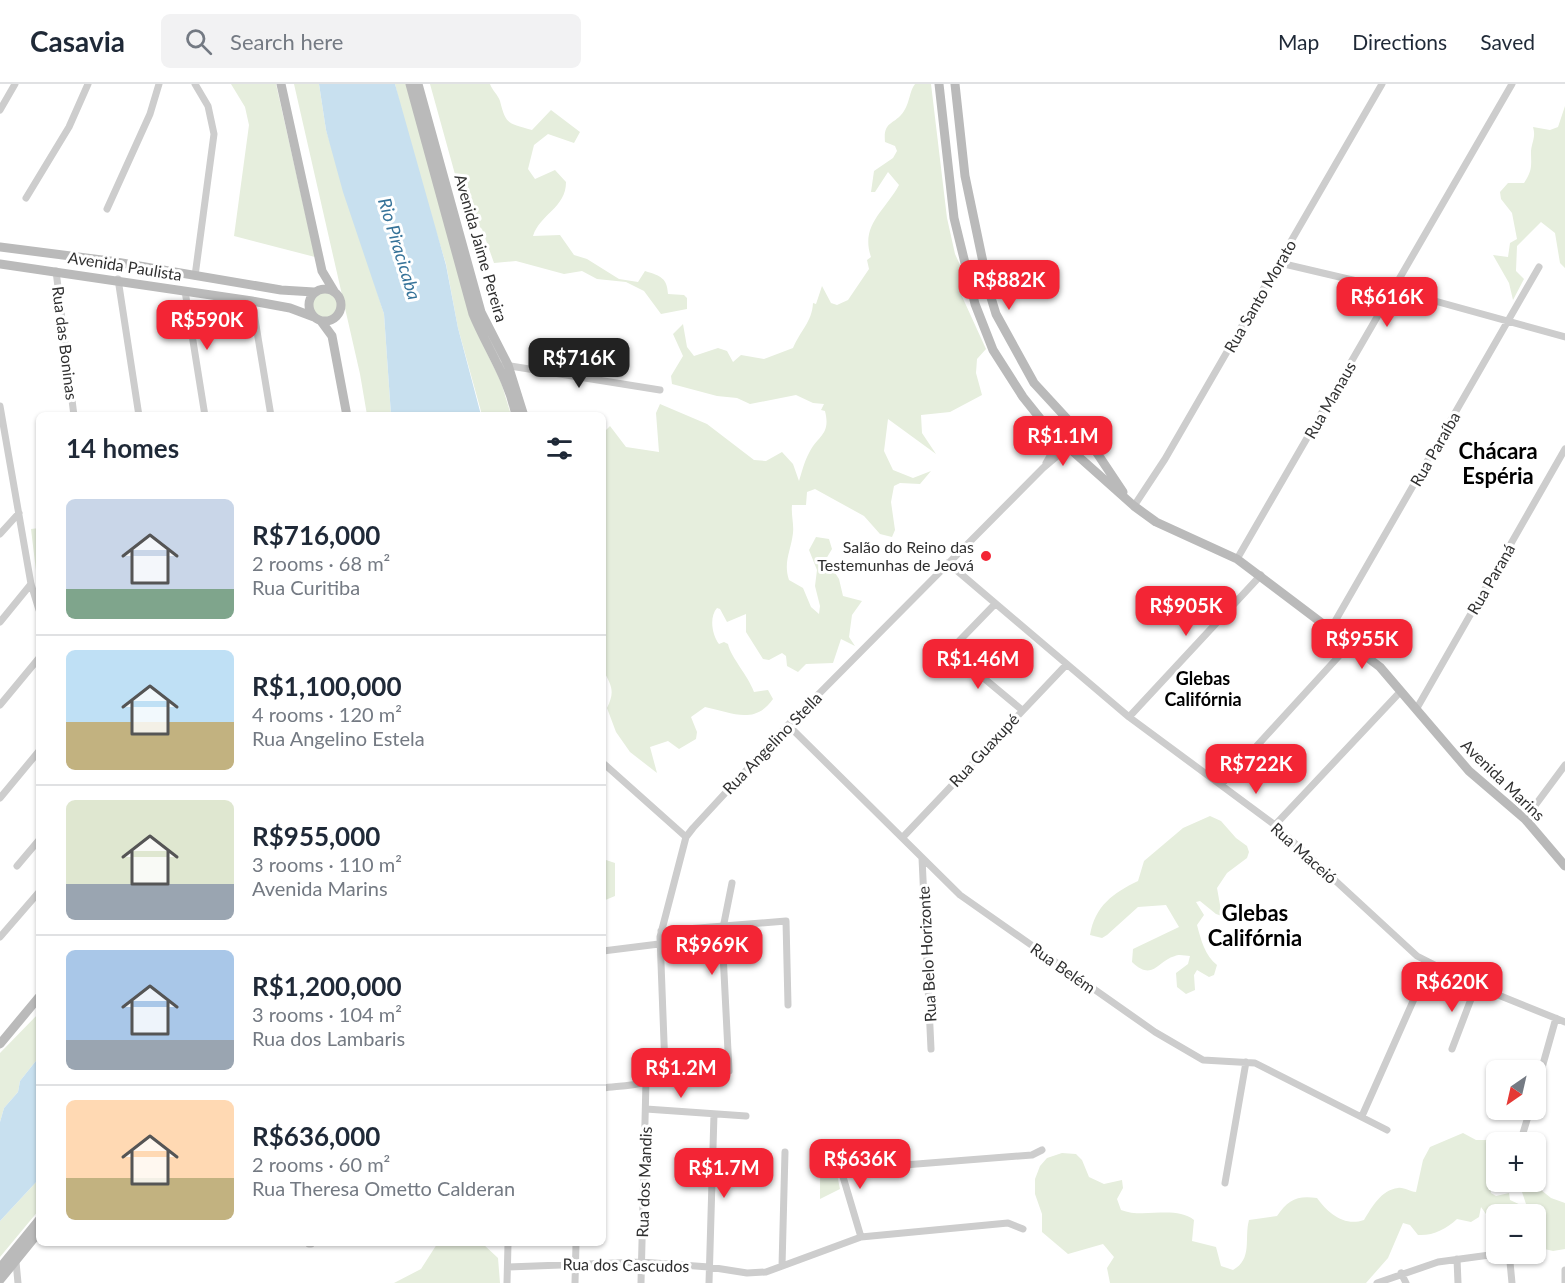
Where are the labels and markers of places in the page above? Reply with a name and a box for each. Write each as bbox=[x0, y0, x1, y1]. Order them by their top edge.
pin: R$882K bbox=[960, 260, 1058, 311]
pin: R$616K bbox=[1338, 277, 1436, 328]
pin: R$590K bbox=[158, 300, 256, 351]
pin: R$716K bbox=[530, 338, 628, 389]
pin: R$1.1M bbox=[1014, 416, 1112, 467]
place label: Salão do Reino das Testemunhas de Jeová bbox=[817, 537, 974, 574]
marker: Salão do Reino das Testemunhas de Jeová bbox=[979, 549, 993, 563]
pin: R$905K bbox=[1137, 586, 1235, 637]
pin: R$955K bbox=[1313, 619, 1411, 670]
pin: R$1.46M bbox=[923, 639, 1033, 690]
pin: R$722K bbox=[1207, 744, 1305, 795]
pin: R$969K bbox=[663, 925, 761, 976]
pin: R$620K bbox=[1403, 962, 1501, 1013]
pin: R$1.2M bbox=[632, 1048, 730, 1099]
pin: R$636K bbox=[811, 1139, 909, 1190]
pin: R$1.7M bbox=[675, 1148, 773, 1199]

